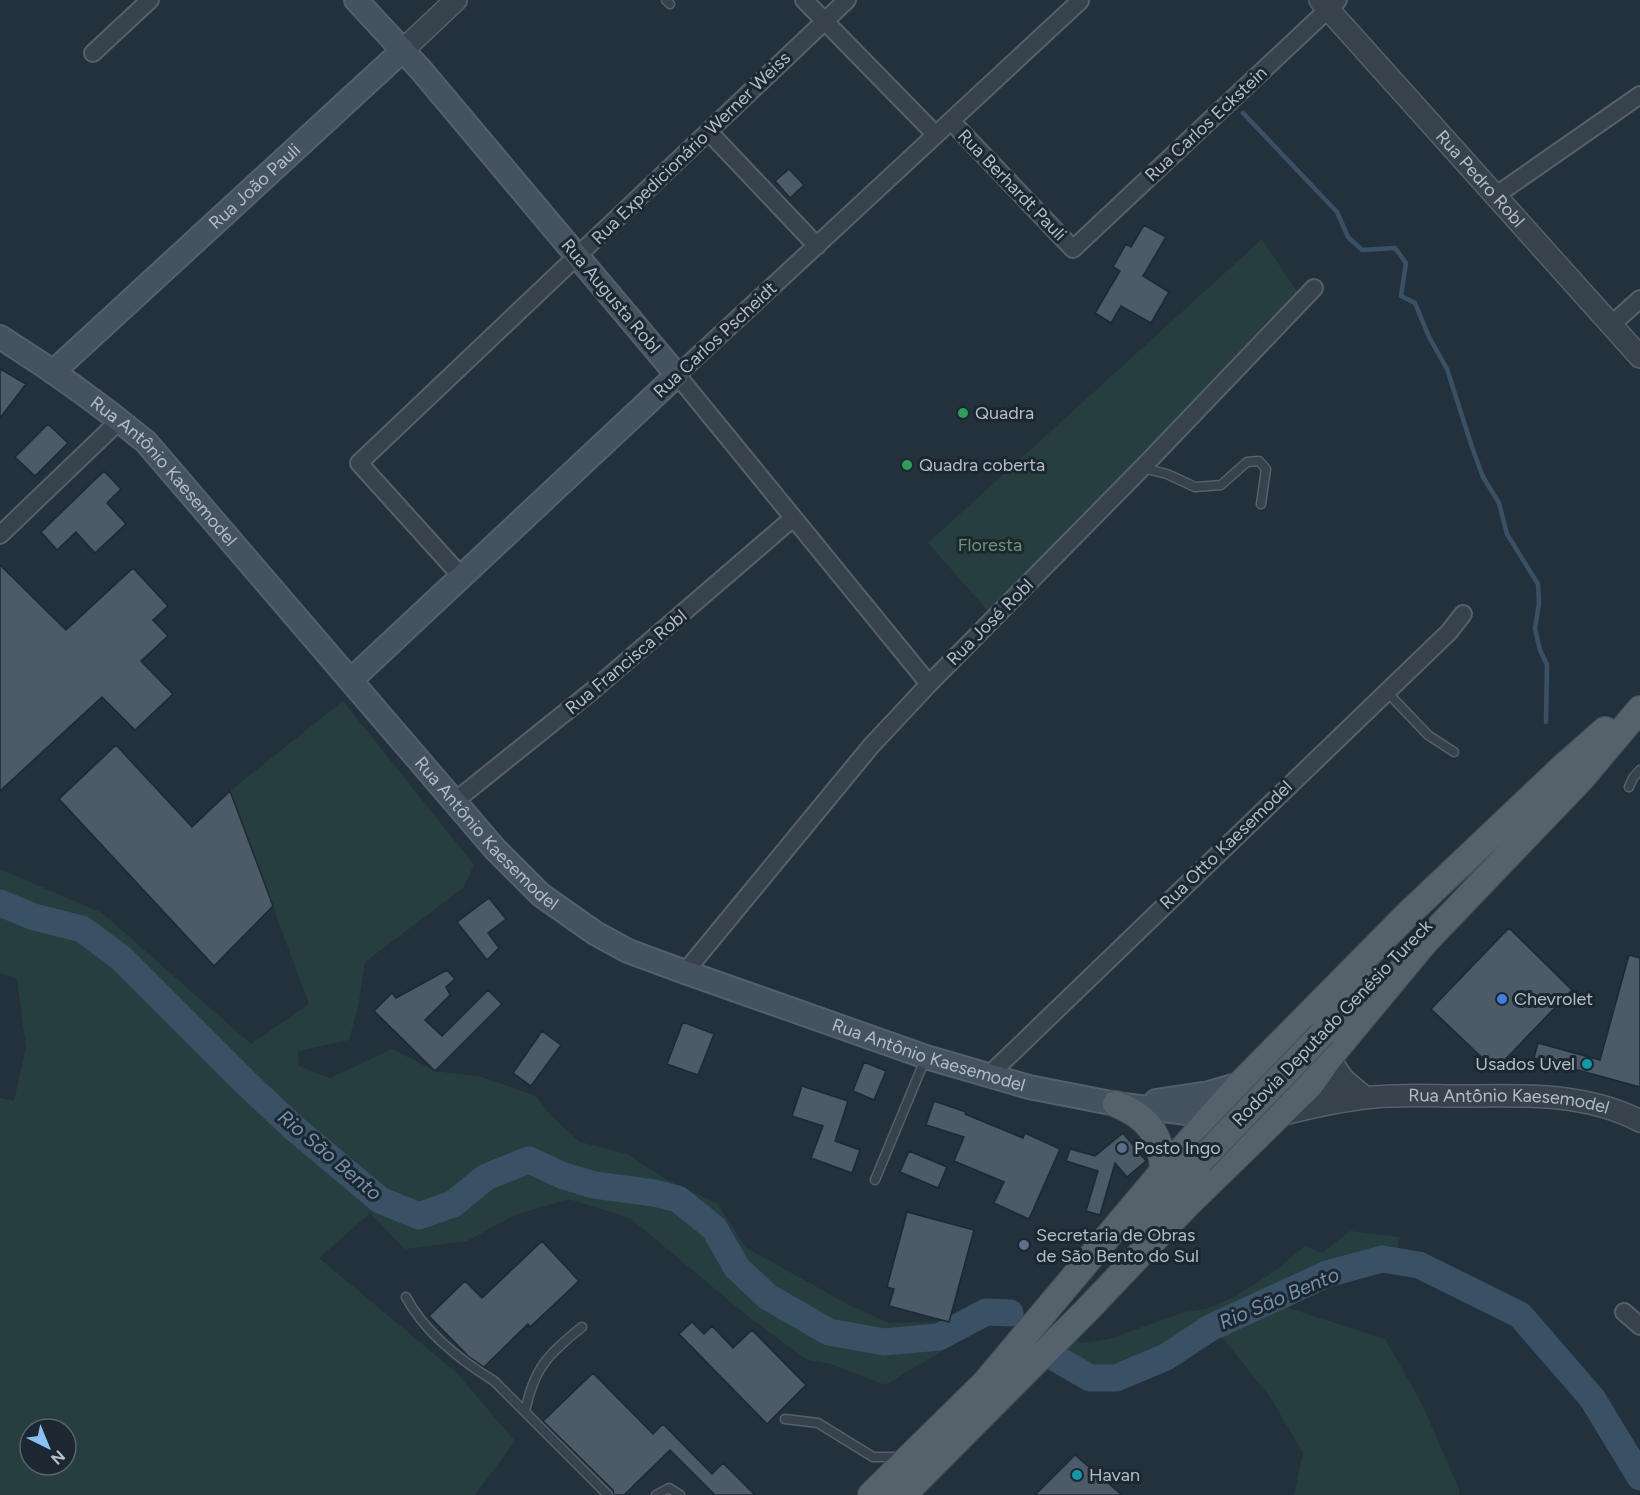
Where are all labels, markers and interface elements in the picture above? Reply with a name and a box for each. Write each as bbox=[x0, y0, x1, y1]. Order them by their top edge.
street label: Rua Expedicionário Werner Weiss bbox=[587, 47, 795, 249]
street label: Rua Carlos Eckstein bbox=[1140, 62, 1272, 186]
street label: Rua Berhardt Pauli bbox=[953, 125, 1071, 245]
street label: Rua Pedro Robl bbox=[1431, 126, 1529, 232]
street label: Rua João Pauli bbox=[204, 139, 305, 234]
street label: Rua Augusta Robl bbox=[557, 234, 665, 358]
street label: Rua Carlos Pscheidt bbox=[649, 277, 781, 403]
street label: Rua Antônio Kaesemodel bbox=[86, 391, 242, 551]
place label: Quadra bbox=[975, 402, 1034, 424]
marker: Quadra bbox=[956, 406, 970, 420]
place label: Quadra coberta bbox=[919, 454, 1045, 476]
marker: Quadra coberta bbox=[900, 458, 914, 472]
park label: Floresta bbox=[958, 534, 1022, 556]
street label: Rua José Robl bbox=[942, 574, 1038, 670]
street label: Rua Francisca Robl bbox=[561, 605, 691, 719]
street label: Rua Antônio Kaesemodel bbox=[410, 752, 563, 915]
street label: Rua Otto Kaesemodel bbox=[1155, 776, 1297, 914]
street label: Rodovia Deputado Genésio Tureck bbox=[1227, 915, 1437, 1131]
place label: Chevrolet bbox=[1514, 988, 1593, 1010]
marker: Chevrolet bbox=[1495, 992, 1509, 1006]
street label: Rua Antônio Kaesemodel bbox=[829, 1014, 1028, 1096]
place label: Usados Uvel bbox=[1475, 1053, 1575, 1075]
marker: Usados Uvel bbox=[1580, 1057, 1594, 1071]
street label: Rua Antônio Kaesemodel bbox=[1408, 1084, 1612, 1119]
water label: Rio São Bento bbox=[273, 1105, 387, 1206]
place label: Posto Ingo bbox=[1134, 1137, 1221, 1159]
marker: Posto Ingo bbox=[1115, 1141, 1129, 1155]
place label: Secretaria de Obras de São Bento do Sul bbox=[1036, 1224, 1199, 1267]
marker: Secretaria de Obras de São Bento do Sul bbox=[1017, 1238, 1031, 1252]
water label: Rio São Bento bbox=[1215, 1262, 1343, 1334]
north arrow bbox=[18, 1417, 78, 1477]
text: N bbox=[47, 1446, 69, 1469]
place label: Havan bbox=[1089, 1464, 1140, 1486]
marker: Havan bbox=[1070, 1468, 1084, 1482]

